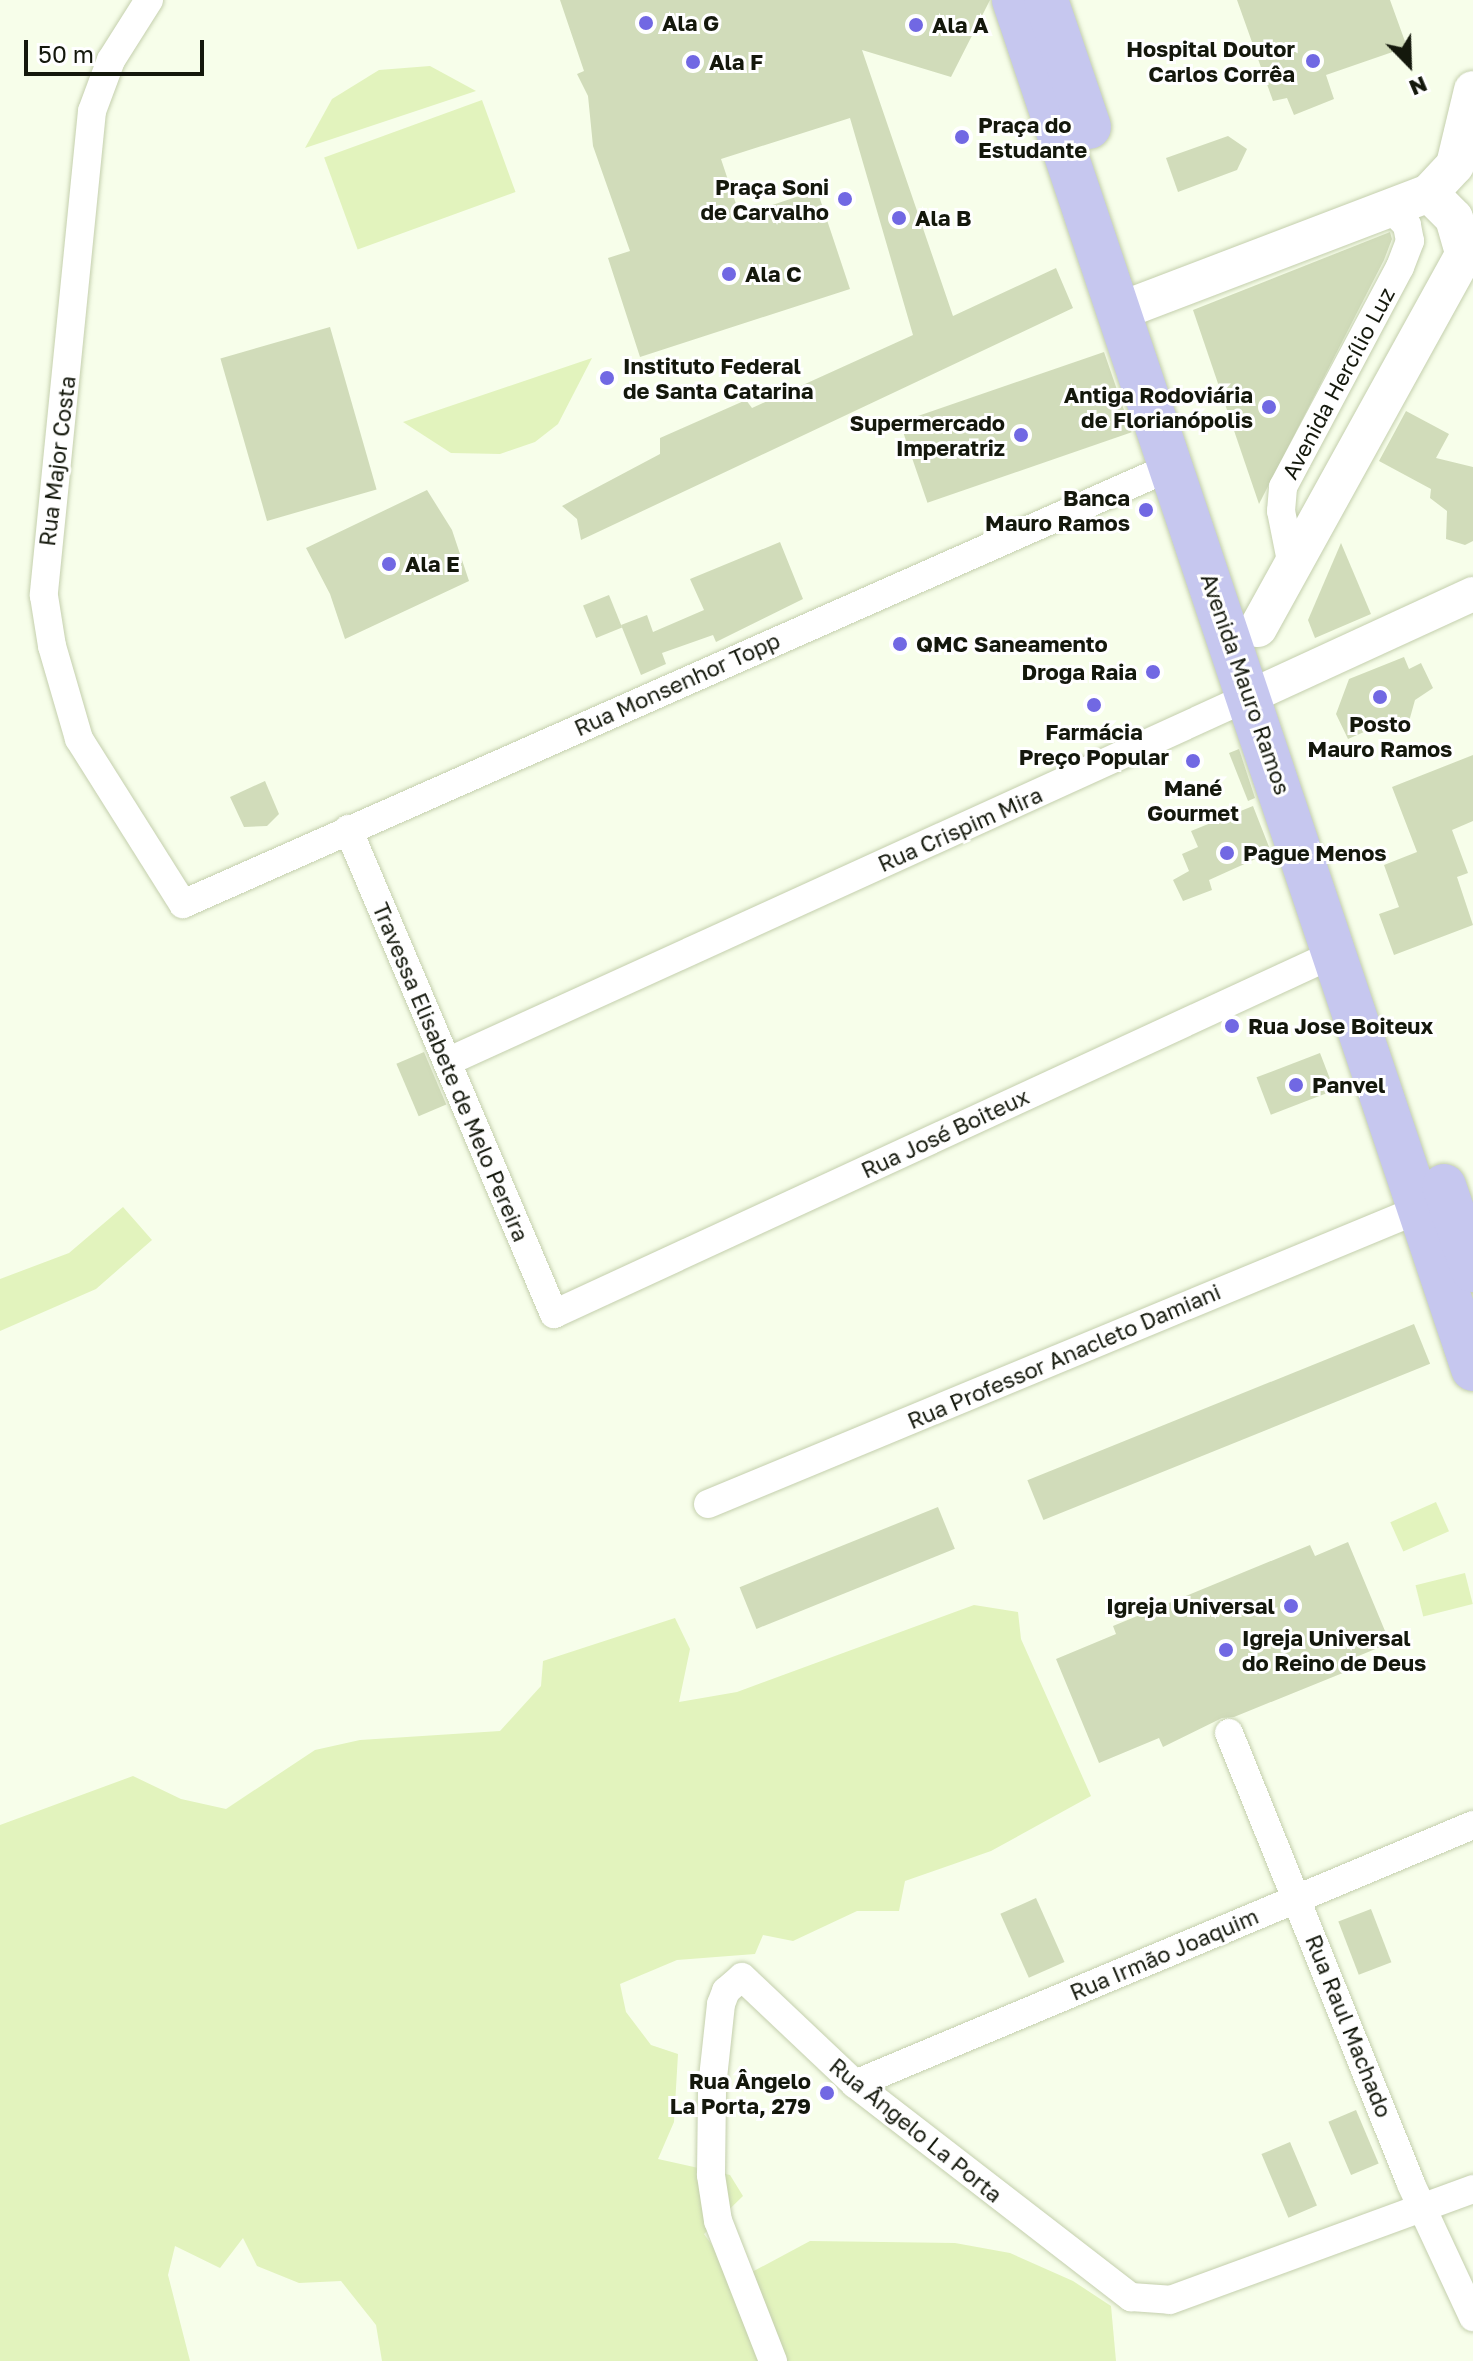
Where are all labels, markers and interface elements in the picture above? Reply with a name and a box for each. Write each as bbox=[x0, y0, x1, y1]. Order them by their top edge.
place label: Ala G bbox=[662, 10, 719, 36]
place label: Ala A bbox=[932, 12, 989, 38]
marker: Ala G bbox=[637, 14, 655, 32]
marker: Ala A bbox=[907, 16, 925, 34]
scale bar bbox=[28, 24, 208, 74]
north arrow bbox=[1369, 24, 1449, 104]
place label: Hospital Doutor Carlos Corrêa bbox=[1126, 35, 1295, 86]
text: 50 m bbox=[38, 39, 94, 68]
place label: Ala F bbox=[709, 49, 763, 75]
marker: Hospital Doutor Carlos Corrêa bbox=[1302, 50, 1324, 72]
marker: Ala F bbox=[684, 53, 702, 71]
text: N bbox=[1406, 71, 1432, 102]
place label: Praça do Estudante bbox=[978, 111, 1087, 162]
marker: Praça do Estudante bbox=[953, 128, 971, 146]
place label: Praça Soni de Carvalho bbox=[700, 173, 829, 224]
marker: Praça Soni de Carvalho bbox=[836, 190, 854, 208]
place label: Ala B bbox=[915, 205, 972, 231]
marker: Ala B bbox=[890, 209, 908, 227]
place label: Ala C bbox=[745, 261, 802, 287]
marker: Ala C bbox=[720, 265, 738, 283]
street label: Avenida Hercílio Luz bbox=[1276, 283, 1400, 483]
place label: Instituto Federal de Santa Catarina bbox=[623, 352, 813, 404]
marker: Instituto Federal de Santa Catarina bbox=[598, 369, 616, 387]
street label: Rua Major Costa bbox=[33, 374, 81, 548]
place label: Antiga Rodoviária de Florianópolis bbox=[1064, 381, 1253, 432]
marker: Antiga Rodoviária de Florianópolis bbox=[1260, 398, 1278, 416]
place label: Supermercado Imperatriz bbox=[849, 409, 1005, 460]
marker: Supermercado Imperatriz bbox=[1012, 426, 1030, 444]
place label: Banca Mauro Ramos bbox=[985, 484, 1130, 536]
marker: Banca Mauro Ramos bbox=[1137, 501, 1155, 519]
place label: Ala E bbox=[405, 551, 460, 577]
marker: Ala E bbox=[380, 555, 398, 573]
street label: Avenida Mauro Ramos bbox=[1196, 570, 1296, 798]
street label: Rua Monsenhor Topp bbox=[570, 627, 784, 741]
place label: QMC Saneamento bbox=[916, 631, 1108, 657]
marker: QMC Saneamento bbox=[891, 635, 909, 653]
place label: Droga Raia bbox=[1022, 659, 1137, 685]
marker: Droga Raia bbox=[1144, 663, 1162, 681]
marker: Posto Mauro Ramos bbox=[1371, 688, 1389, 706]
marker: Farmácia Preço Popular bbox=[1085, 696, 1103, 714]
place label: Posto Mauro Ramos bbox=[1308, 710, 1452, 762]
place label: Farmácia Preço Popular bbox=[1019, 718, 1169, 770]
marker: Mané Gourmet bbox=[1184, 752, 1202, 770]
place label: Mané Gourmet bbox=[1147, 774, 1239, 826]
street label: Rua Crispim Mira bbox=[874, 781, 1046, 877]
place label: Pague Menos bbox=[1243, 840, 1387, 866]
marker: Pague Menos bbox=[1218, 844, 1236, 862]
street label: Travessa Elisabete de Melo Pereira bbox=[367, 899, 535, 1245]
place label: Rua Jose Boiteux bbox=[1248, 1013, 1433, 1039]
marker: Rua Jose Boiteux bbox=[1223, 1017, 1241, 1035]
place label: Panvel bbox=[1312, 1072, 1385, 1098]
marker: Panvel bbox=[1287, 1076, 1305, 1094]
street label: Rua José Boiteux bbox=[857, 1083, 1033, 1183]
street label: Rua Professor Anacleto Damiani bbox=[904, 1278, 1224, 1434]
place label: Igreja Universal bbox=[1106, 1593, 1275, 1619]
marker: Igreja Universal bbox=[1282, 1597, 1300, 1615]
place label: Igreja Universal do Reino de Deus bbox=[1242, 1624, 1426, 1676]
marker: Igreja Universal do Reino de Deus bbox=[1217, 1641, 1235, 1659]
street label: Rua Irmão Joaquim bbox=[1066, 1902, 1262, 2006]
street label: Rua Raul Machado bbox=[1300, 1931, 1398, 2121]
street label: Rua Ângelo La Porta bbox=[824, 2052, 1008, 2208]
place label: Rua Ângelo La Porta, 279 bbox=[670, 2067, 811, 2118]
marker: Rua Ângelo La Porta, 279 bbox=[818, 2084, 836, 2102]

